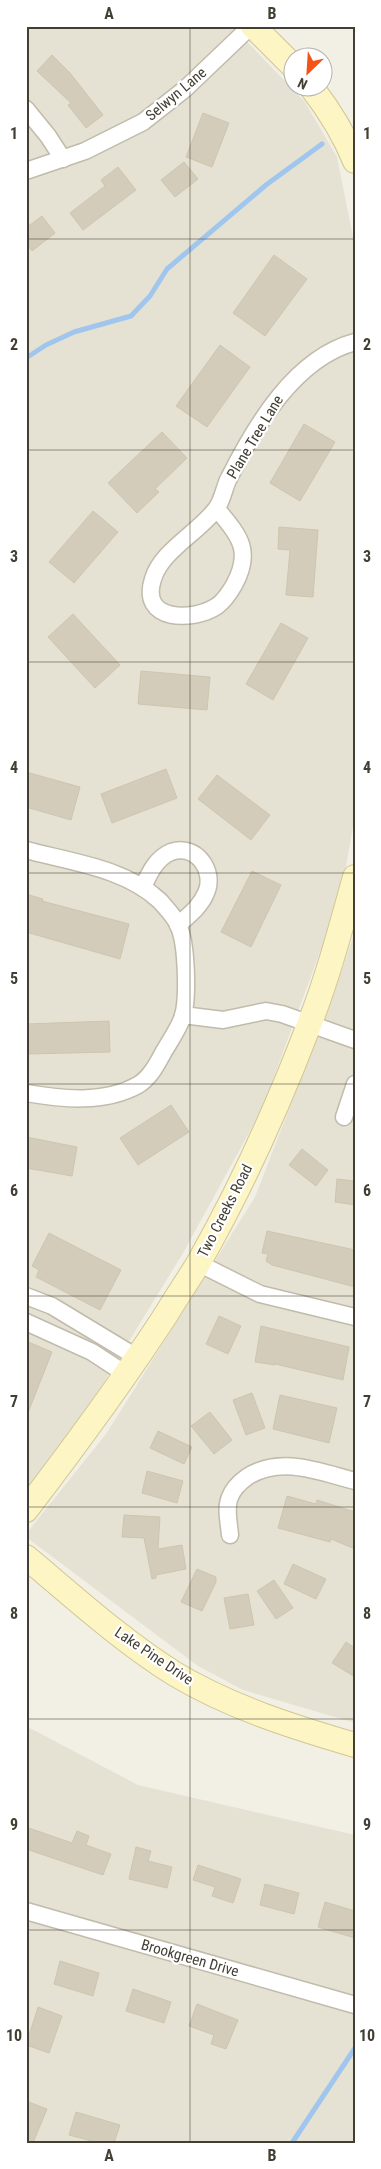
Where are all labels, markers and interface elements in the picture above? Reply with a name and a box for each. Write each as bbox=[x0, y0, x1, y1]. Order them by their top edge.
text: A bbox=[104, 4, 114, 23]
text: B bbox=[268, 4, 277, 23]
north arrow bbox=[284, 48, 334, 98]
street label: Selwyn Lane bbox=[142, 63, 210, 125]
text: N bbox=[295, 75, 310, 93]
text: 1 bbox=[10, 124, 18, 143]
text: 1 bbox=[363, 124, 371, 143]
text: 2 bbox=[10, 335, 18, 354]
text: 2 bbox=[363, 335, 371, 354]
street label: Plane Tree Lane bbox=[223, 392, 287, 482]
text: 3 bbox=[10, 547, 18, 566]
text: 3 bbox=[363, 547, 371, 566]
text: 4 bbox=[10, 758, 18, 777]
text: 4 bbox=[363, 758, 371, 777]
text: 5 bbox=[10, 969, 18, 988]
text: 5 bbox=[363, 969, 371, 988]
street label: Two Creeks Road bbox=[194, 1161, 256, 1261]
text: 6 bbox=[10, 1181, 18, 1200]
text: 6 bbox=[363, 1181, 371, 1200]
text: 7 bbox=[10, 1392, 18, 1411]
text: 7 bbox=[363, 1392, 371, 1411]
text: 8 bbox=[10, 1604, 18, 1623]
text: 8 bbox=[363, 1604, 371, 1623]
street label: Lake Pine Drive bbox=[111, 1623, 197, 1689]
text: 9 bbox=[10, 1815, 18, 1834]
text: 9 bbox=[363, 1815, 371, 1834]
street label: Brookgreen Drive bbox=[139, 1935, 241, 1981]
text: 10 bbox=[6, 2026, 22, 2045]
text: 10 bbox=[359, 2026, 375, 2045]
text: A bbox=[104, 2146, 114, 2165]
text: B bbox=[268, 2146, 277, 2165]

